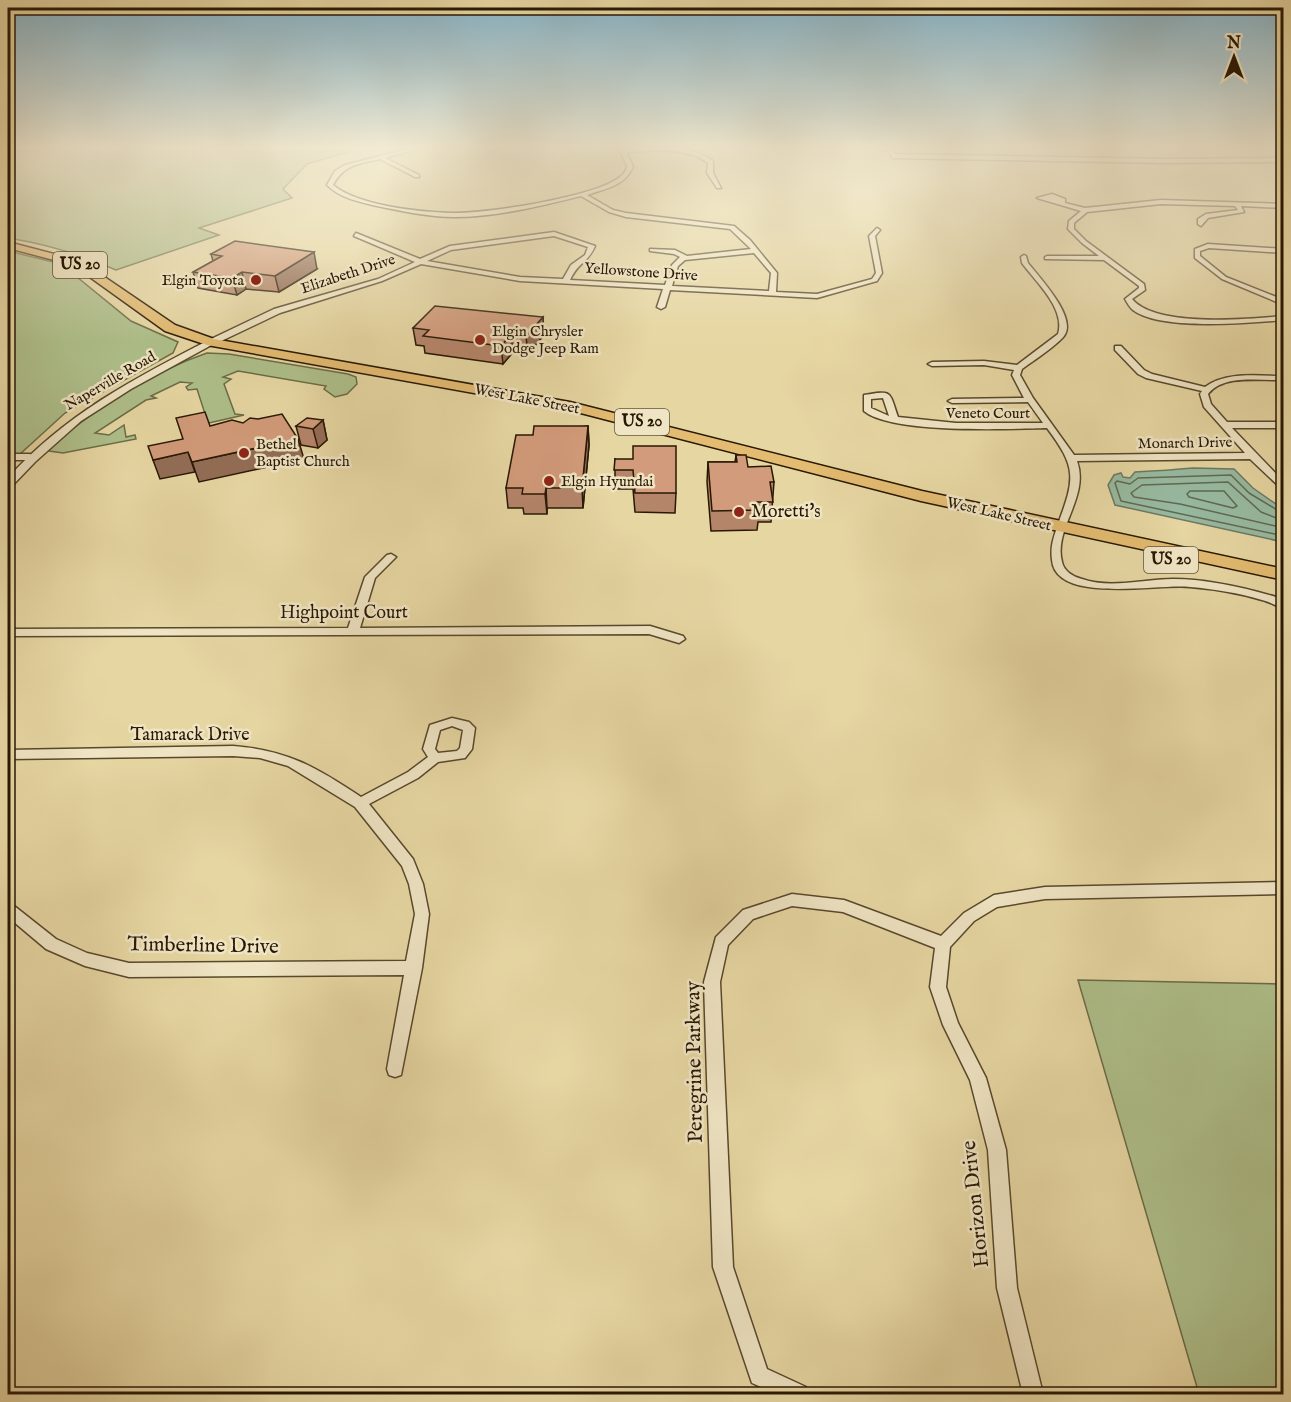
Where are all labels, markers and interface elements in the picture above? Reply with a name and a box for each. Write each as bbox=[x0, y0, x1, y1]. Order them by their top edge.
north arrow bbox=[1204, 27, 1264, 87]
text: N bbox=[1226, 34, 1241, 54]
street label: Elizabeth Drive bbox=[298, 250, 398, 298]
road number: US 20 bbox=[53, 252, 107, 278]
street label: Yellowstone Drive bbox=[584, 259, 698, 285]
place label: Elgin Toyota bbox=[162, 271, 245, 290]
marker: Elgin Toyota bbox=[249, 273, 263, 287]
place label: Elgin Chrysler Dodge Jeep Ram bbox=[492, 322, 599, 358]
marker: Elgin Chrysler Dodge Jeep Ram bbox=[473, 333, 487, 347]
street label: Naperville Road bbox=[61, 347, 160, 415]
street label: West Lake Street bbox=[473, 380, 581, 418]
street label: Veneto Court bbox=[945, 404, 1030, 423]
road number: US 20 bbox=[615, 409, 669, 435]
street label: Monarch Drive bbox=[1138, 433, 1233, 453]
place label: Bethel Baptist Church bbox=[256, 435, 350, 471]
marker: Bethel Baptist Church bbox=[237, 446, 251, 460]
place label: Elgin Hyundai bbox=[561, 472, 653, 491]
marker: Elgin Hyundai bbox=[542, 474, 556, 488]
street label: West Lake Street bbox=[945, 493, 1053, 535]
place label: Moretti's bbox=[751, 501, 821, 524]
marker: Moretti's bbox=[732, 505, 746, 519]
road number: US 20 bbox=[1144, 547, 1198, 573]
street label: Highpoint Court bbox=[280, 602, 408, 625]
street label: Tamarack Drive bbox=[131, 724, 249, 747]
street label: Timberline Drive bbox=[127, 931, 279, 961]
street label: Peregrine Parkway bbox=[680, 980, 710, 1143]
street label: Horizon Drive bbox=[956, 1139, 996, 1269]

